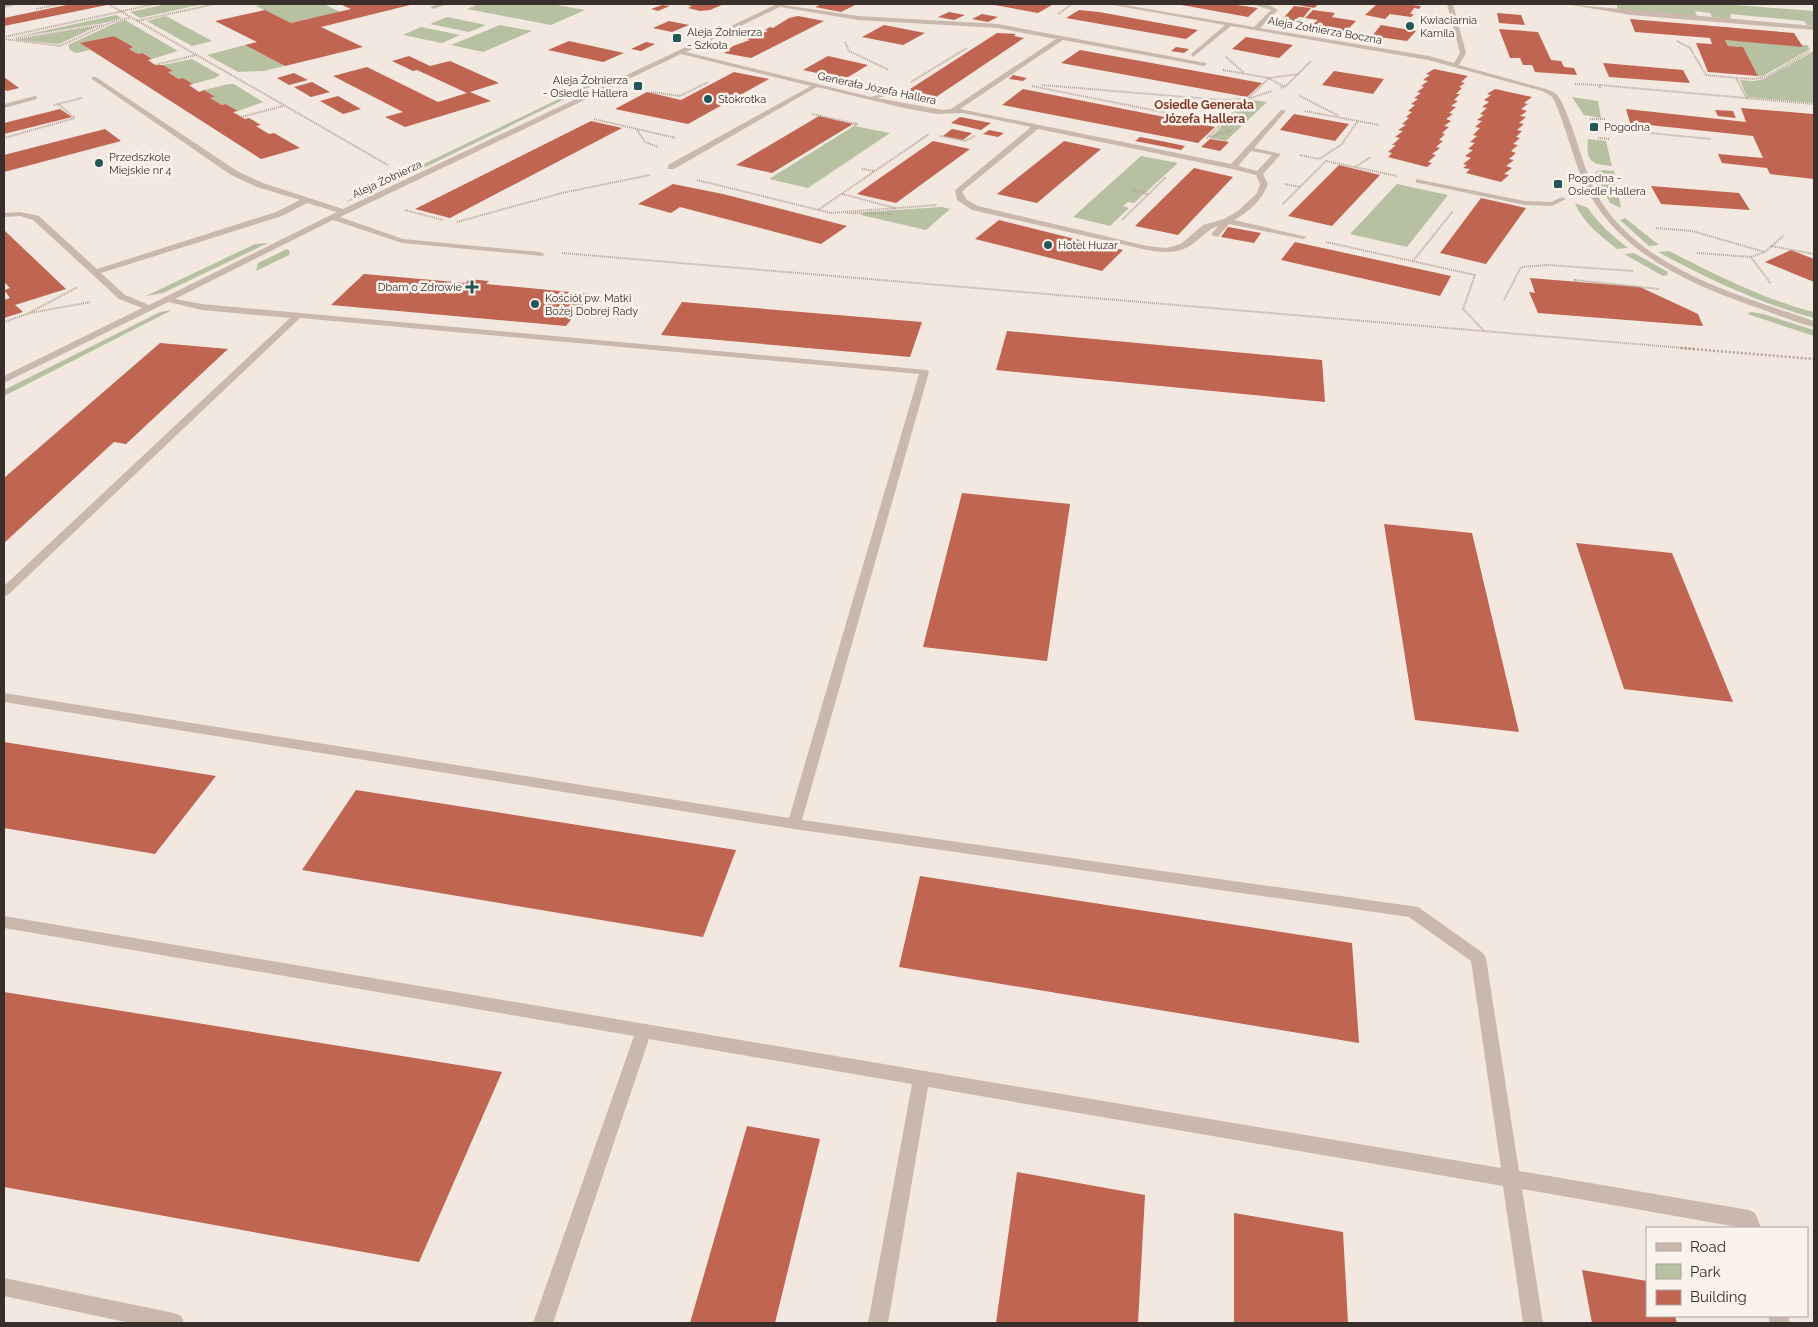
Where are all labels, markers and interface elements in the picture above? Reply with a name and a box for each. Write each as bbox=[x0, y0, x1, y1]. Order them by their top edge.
street label: Aleja Żołnierza Boczna bbox=[1267, 14, 1383, 47]
place label: Kwiaciarnia Kamila bbox=[1420, 14, 1477, 40]
marker: Kwiaciarnia Kamila bbox=[1404, 20, 1416, 32]
place label: Aleja Żołnierza - Szkoła bbox=[687, 26, 762, 52]
marker: Aleja Żołnierza - Szkoła bbox=[671, 32, 683, 44]
street label: Generała Józefa Hallera bbox=[816, 70, 937, 107]
place label: Aleja Żołnierza - Osiedle Hallera bbox=[543, 74, 628, 100]
marker: Aleja Żołnierza - Osiedle Hallera bbox=[632, 80, 644, 92]
marker: Stokrotka bbox=[702, 93, 714, 105]
place label: Stokrotka bbox=[718, 93, 766, 106]
district label: Osiedle Generała Józefa Hallera bbox=[1154, 98, 1254, 126]
marker: Pogodna bbox=[1588, 121, 1600, 133]
place label: Pogodna bbox=[1604, 121, 1650, 134]
place label: Przedszkole Miejskie nr 4 bbox=[109, 151, 172, 177]
marker: Przedszkole Miejskie nr 4 bbox=[93, 157, 105, 169]
street label: Aleja Żołnierza bbox=[350, 158, 424, 201]
place label: Pogodna - Osiedle Hallera bbox=[1568, 172, 1646, 198]
marker: Pogodna - Osiedle Hallera bbox=[1552, 178, 1564, 190]
marker: Hotel Huzar bbox=[1042, 239, 1054, 251]
place label: Hotel Huzar bbox=[1058, 239, 1118, 252]
place label: Dbam o Zdrowie bbox=[378, 281, 463, 294]
marker: Dbam o Zdrowie bbox=[466, 281, 478, 293]
place label: Kościół pw. Matki Bożej Dobrej Rady bbox=[545, 292, 638, 318]
marker: Kościół pw. Matki Bożej Dobrej Rady bbox=[529, 298, 541, 310]
legend bbox=[1646, 1227, 1808, 1317]
text: Road bbox=[1690, 1238, 1726, 1256]
text: Park bbox=[1690, 1263, 1721, 1281]
text: Building bbox=[1690, 1288, 1747, 1306]

